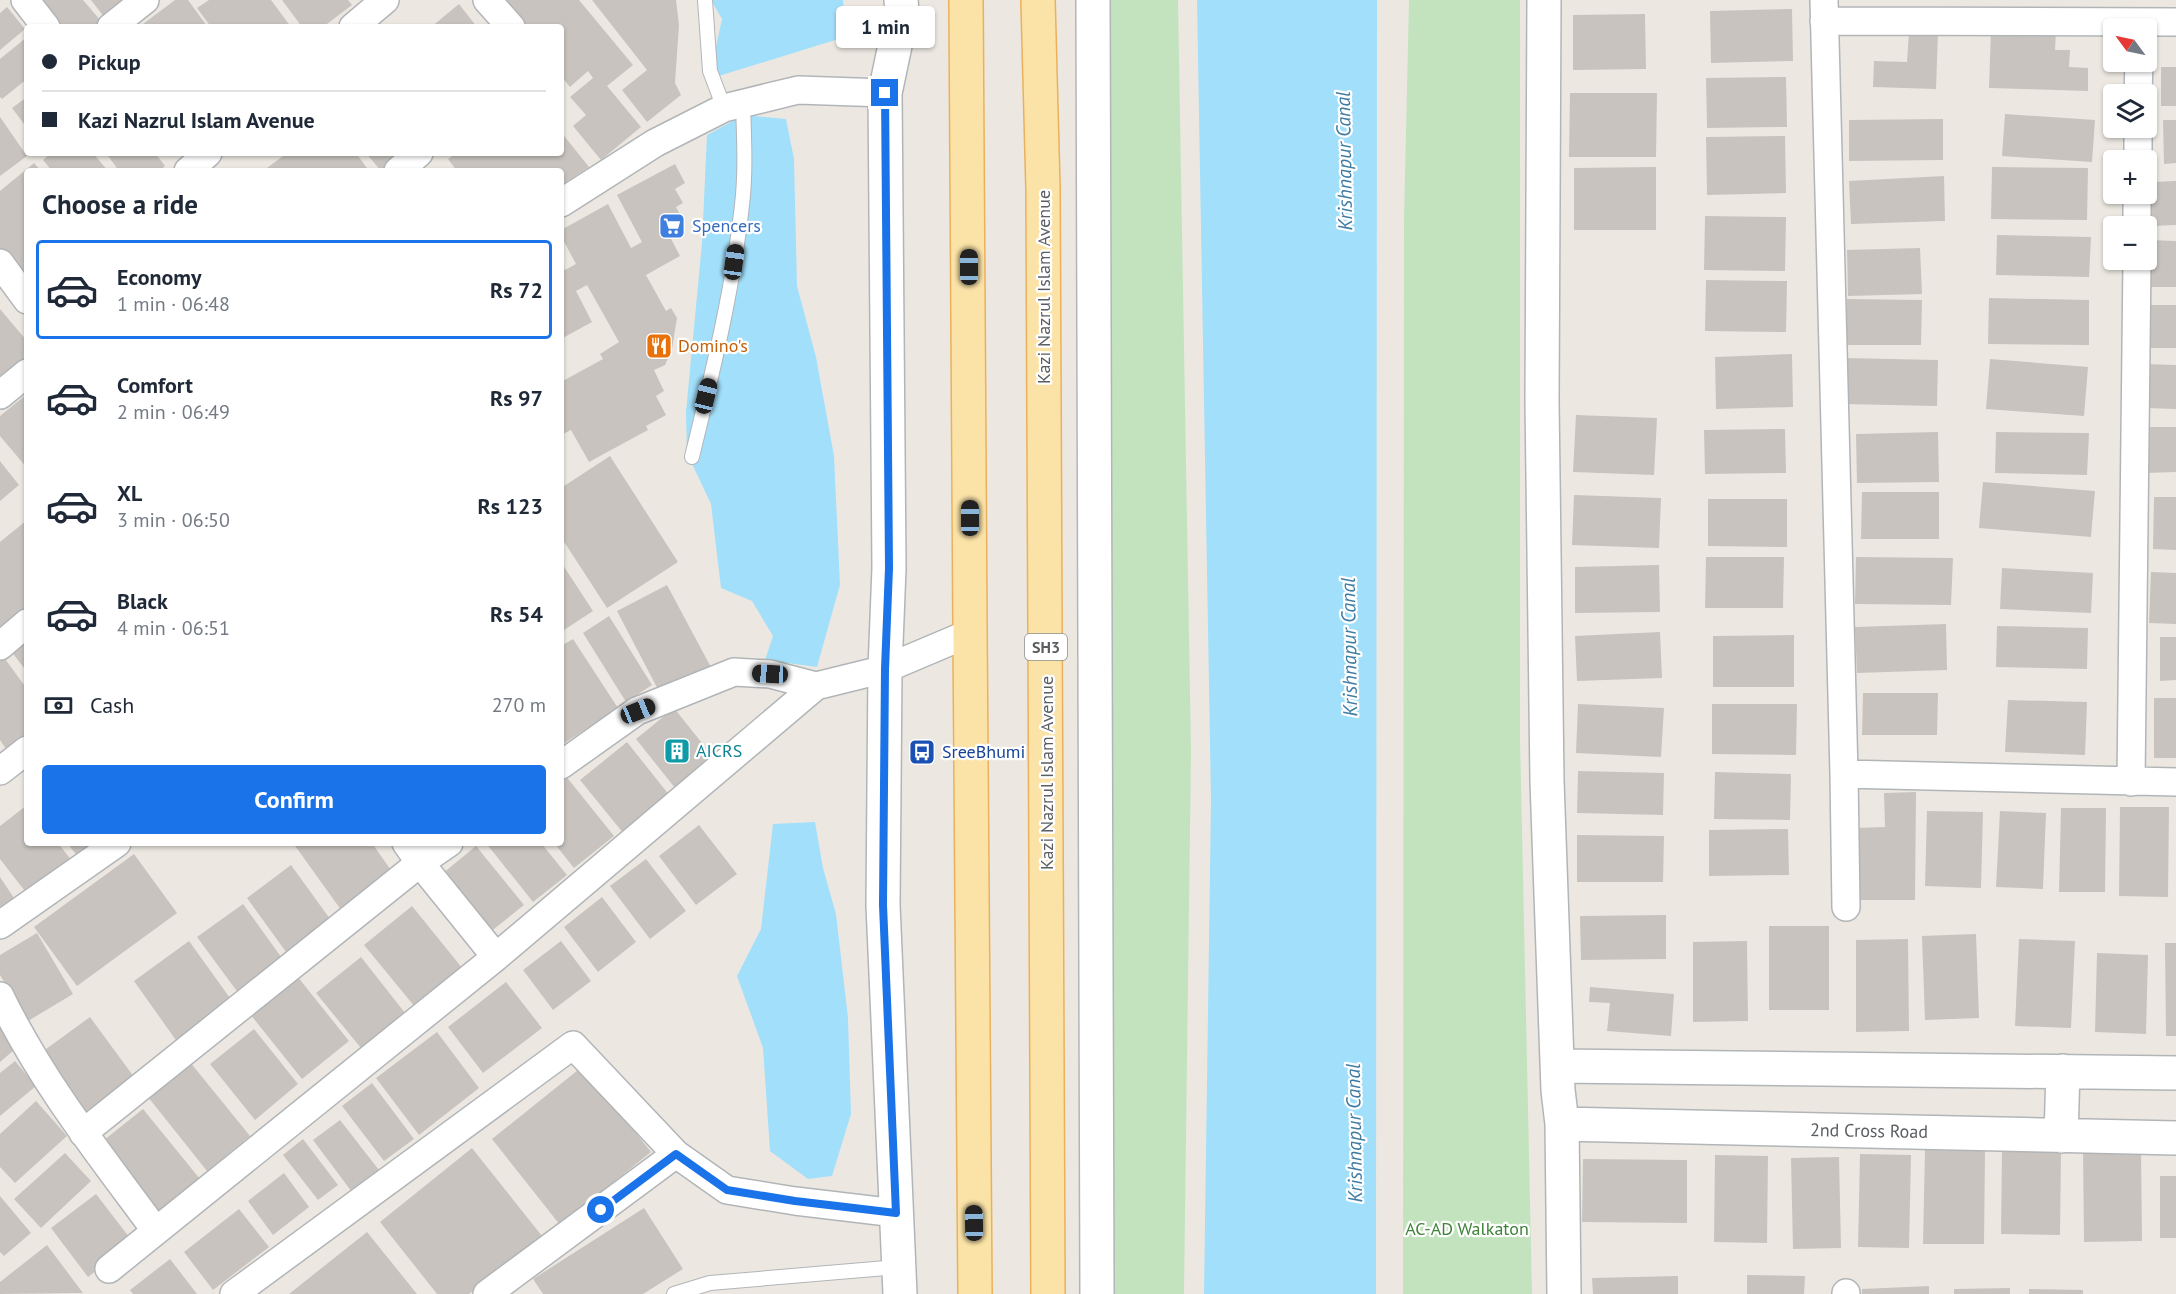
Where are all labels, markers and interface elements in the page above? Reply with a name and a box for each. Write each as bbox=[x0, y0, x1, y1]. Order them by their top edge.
callout: 1 min bbox=[836, 6, 934, 48]
text: 1 min bbox=[861, 14, 910, 40]
north arrow bbox=[2103, 18, 2157, 72]
map controls bbox=[2103, 18, 2157, 270]
text: Pickup bbox=[78, 48, 141, 76]
route end bbox=[871, 79, 898, 106]
button: layers bbox=[2103, 84, 2157, 138]
water label: Krishnapur Canal bbox=[1330, 91, 1358, 231]
text: Kazi Nazrul Islam Avenue bbox=[78, 106, 315, 134]
button: + bbox=[2103, 150, 2157, 204]
text: Choose a ride bbox=[42, 187, 198, 221]
street label: Kazi Nazrul Islam Avenue bbox=[1032, 190, 1055, 384]
supermarket icon: Spencers bbox=[657, 211, 687, 241]
place label: Spencers bbox=[692, 214, 761, 237]
button: − bbox=[2103, 216, 2157, 270]
car bbox=[723, 243, 745, 281]
car bbox=[960, 249, 978, 285]
icon: car bbox=[45, 263, 99, 317]
text: Economy bbox=[117, 263, 201, 291]
text: Rs 72 bbox=[490, 276, 543, 304]
text: 1 min · 06:48 bbox=[117, 291, 230, 317]
restaurant icon: Domino's bbox=[644, 331, 674, 361]
place label: Domino's bbox=[678, 334, 748, 357]
icon: car bbox=[45, 371, 99, 425]
text: Comfort bbox=[117, 371, 193, 399]
car bbox=[693, 376, 719, 416]
text: Rs 97 bbox=[490, 384, 543, 412]
text: 2 min · 06:49 bbox=[117, 399, 230, 425]
icon: car bbox=[45, 479, 99, 533]
text: XL bbox=[117, 479, 142, 507]
text: Rs 123 bbox=[477, 492, 543, 520]
car bbox=[961, 500, 979, 536]
text: 3 min · 06:50 bbox=[117, 507, 230, 533]
water label: Krishnapur Canal bbox=[1335, 577, 1363, 717]
icon: car bbox=[45, 587, 99, 641]
text: Black bbox=[117, 587, 168, 615]
text: Rs 54 bbox=[490, 600, 543, 628]
text: 4 min · 06:51 bbox=[117, 615, 230, 641]
road number: SH3 bbox=[1025, 634, 1067, 660]
car bbox=[752, 664, 788, 684]
street label: Kazi Nazrul Islam Avenue bbox=[1035, 676, 1058, 870]
icon: cash bbox=[42, 689, 75, 722]
text: Cash bbox=[90, 691, 134, 719]
text: 270 m bbox=[492, 692, 546, 718]
car bbox=[618, 696, 658, 726]
building icon: AICRS bbox=[662, 736, 692, 766]
bus stop icon: SreeBhumi bbox=[907, 737, 937, 767]
place label: AICRS bbox=[696, 739, 742, 762]
place label: SreeBhumi bbox=[942, 740, 1025, 763]
button: Confirm bbox=[42, 765, 546, 834]
water label: Krishnapur Canal bbox=[1340, 1063, 1368, 1203]
street label: 2nd Cross Road bbox=[1810, 1118, 1928, 1143]
route start bbox=[587, 1196, 614, 1223]
car bbox=[965, 1205, 983, 1241]
park label: AC-AD Walkaton bbox=[1405, 1217, 1529, 1240]

